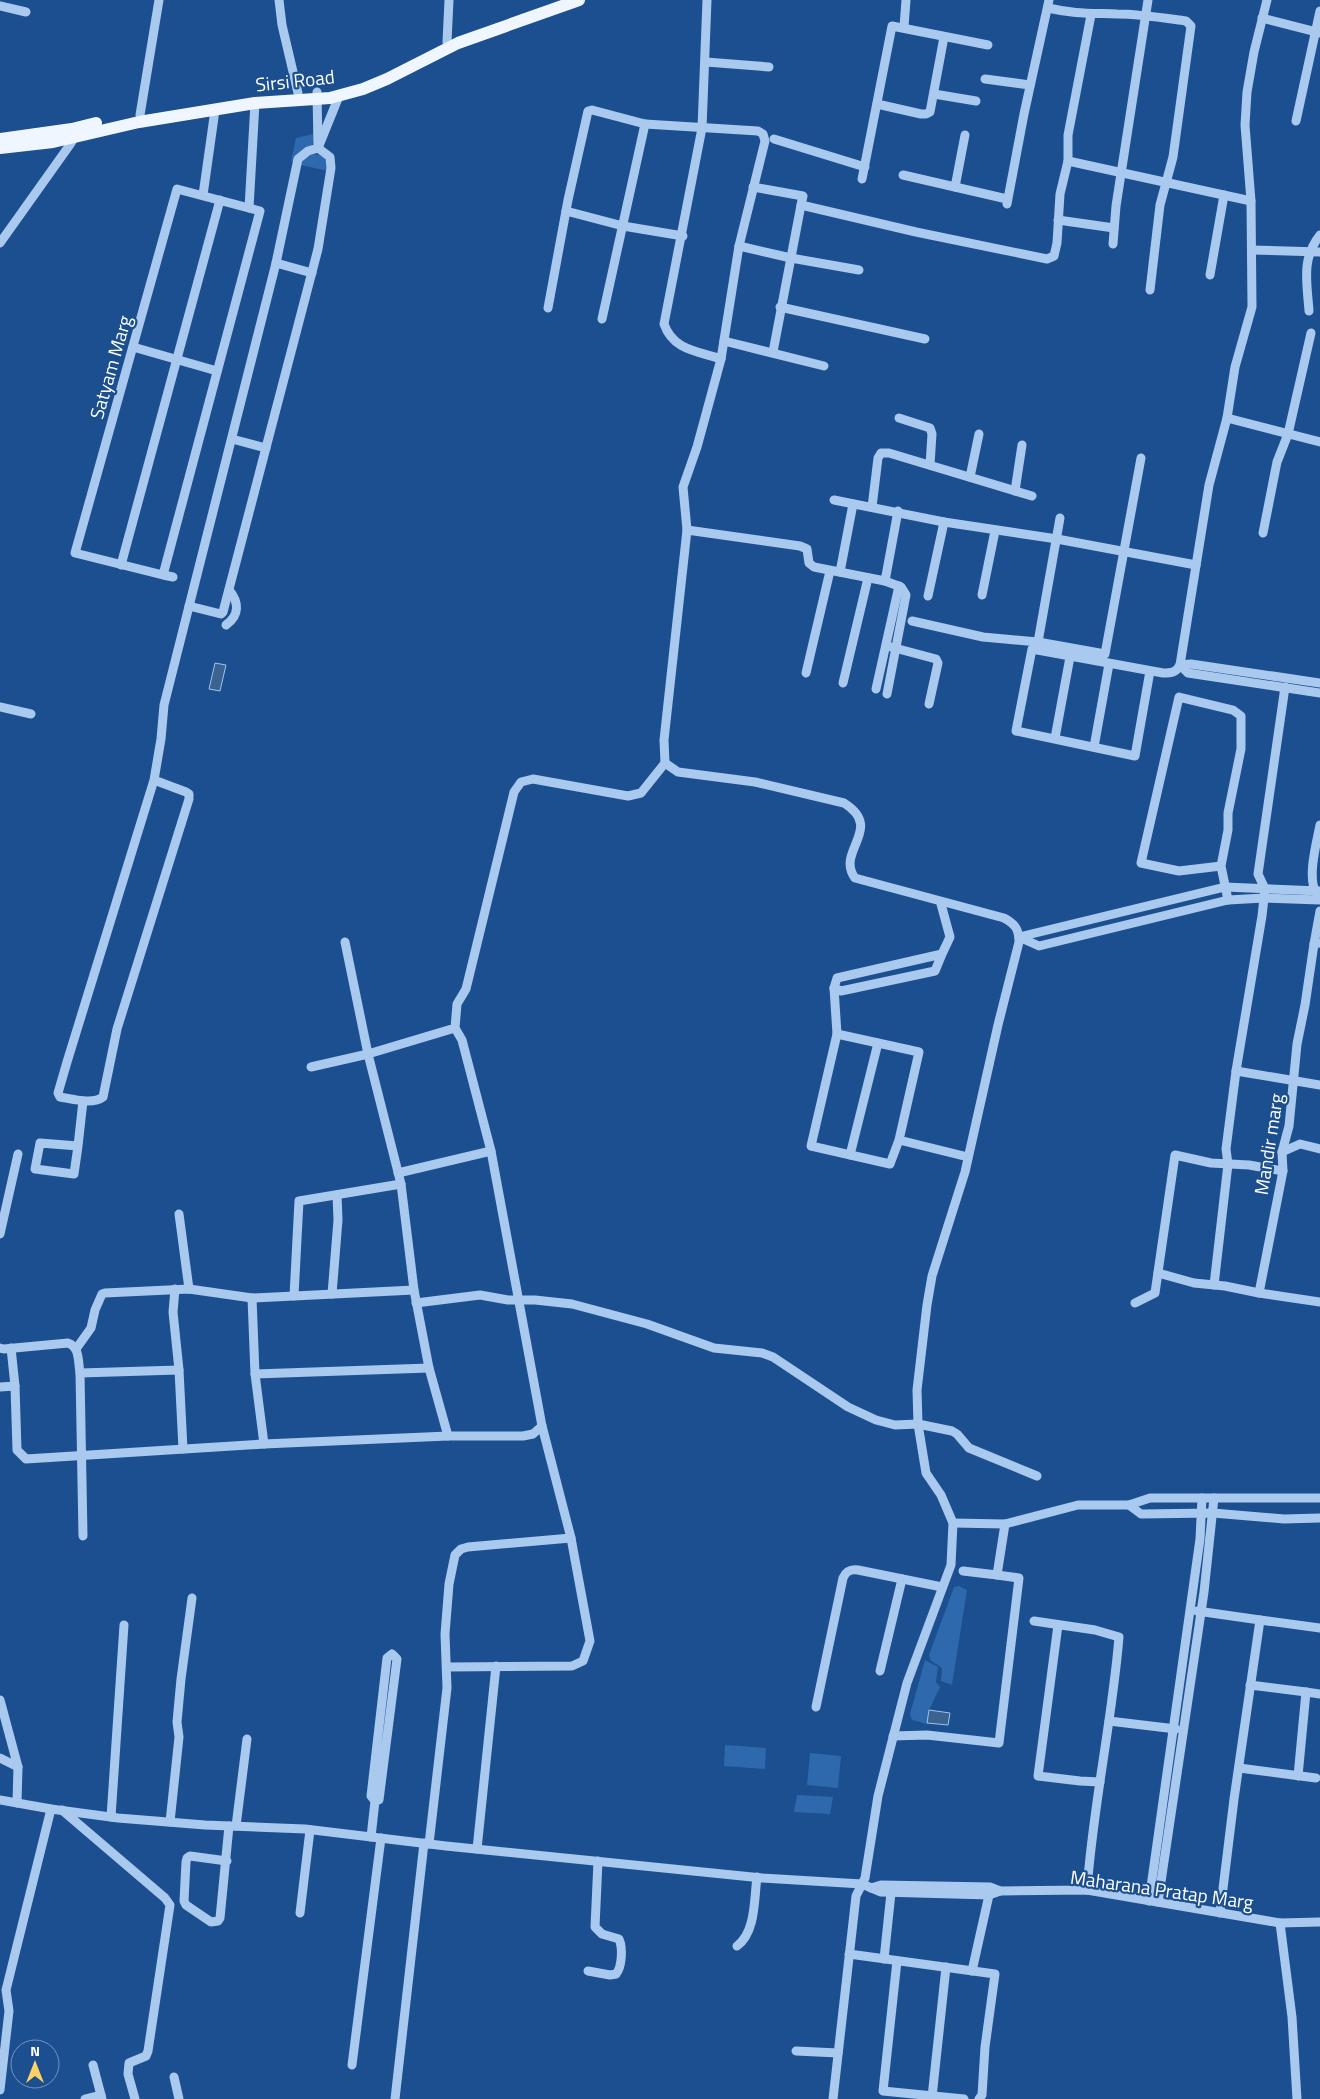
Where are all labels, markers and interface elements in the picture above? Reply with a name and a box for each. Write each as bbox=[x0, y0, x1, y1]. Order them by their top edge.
street label: Sirsi Road bbox=[254, 61, 336, 99]
street label: Satyam Marg bbox=[81, 311, 139, 422]
street label: Mandir marg bbox=[1246, 1091, 1290, 1197]
street label: Maharana Pratap Marg bbox=[1069, 1862, 1256, 1916]
north arrow bbox=[10, 2039, 60, 2089]
text: N bbox=[30, 2040, 40, 2061]

